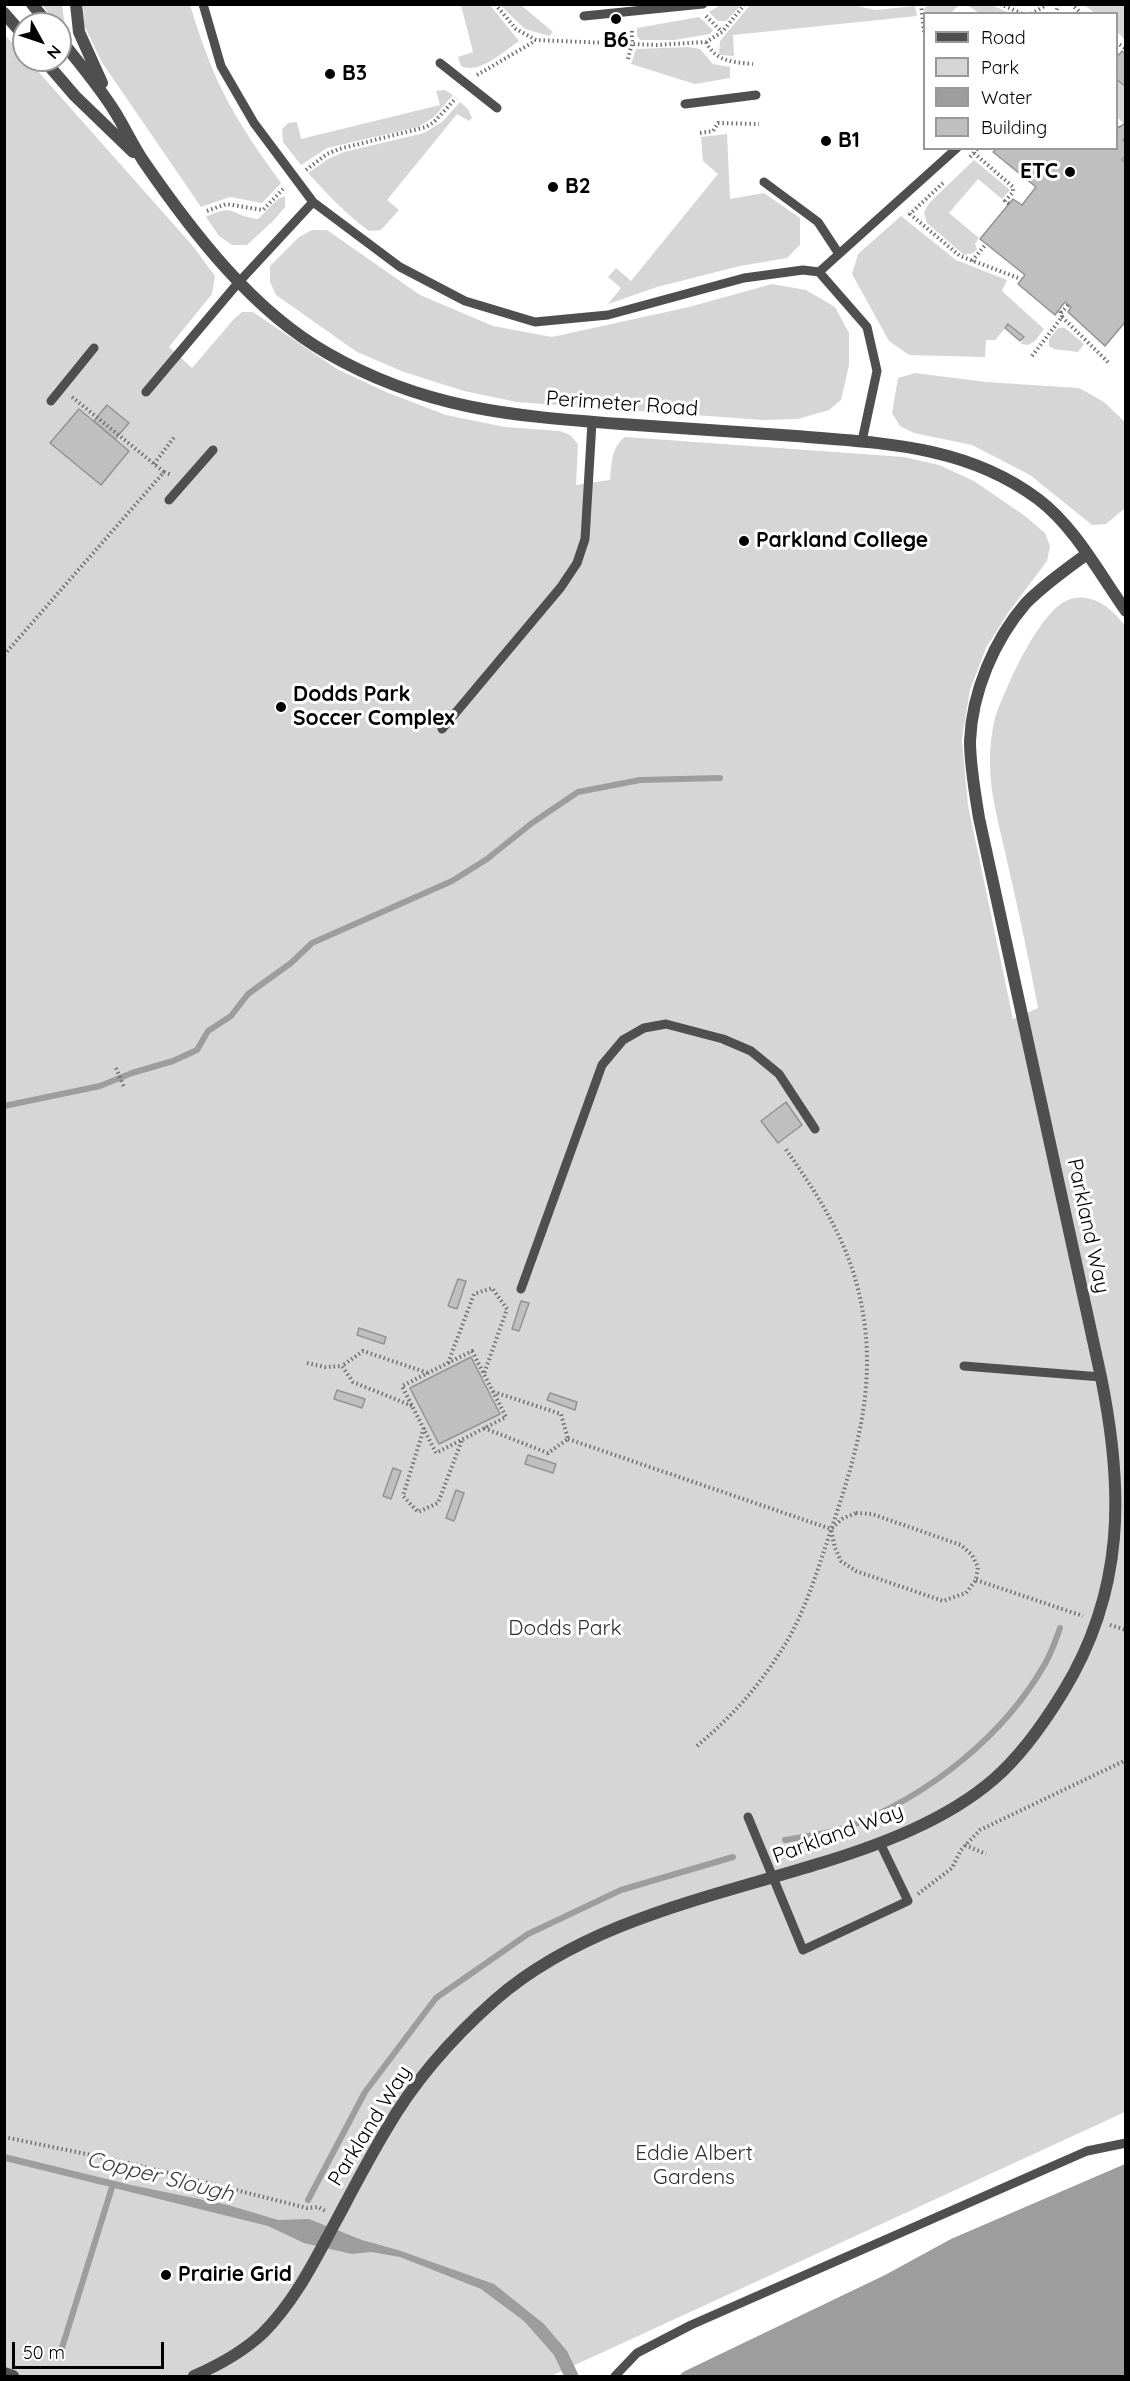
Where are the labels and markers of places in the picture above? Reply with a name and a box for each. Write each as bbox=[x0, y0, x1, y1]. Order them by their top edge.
marker: B6 bbox=[609, 12, 623, 26]
place label: B6 bbox=[603, 28, 629, 54]
place label: B3 bbox=[342, 61, 367, 87]
marker: B3 bbox=[323, 67, 337, 81]
place label: B1 bbox=[838, 128, 860, 154]
marker: B1 bbox=[819, 134, 833, 148]
place label: ETC bbox=[1020, 159, 1058, 185]
marker: ETC bbox=[1063, 165, 1077, 179]
place label: B2 bbox=[565, 174, 591, 200]
marker: B2 bbox=[546, 180, 560, 194]
place label: Parkland College bbox=[756, 528, 928, 554]
marker: Parkland College bbox=[737, 534, 751, 548]
place label: Dodds Park Soccer Complex bbox=[293, 682, 455, 732]
marker: Dodds Park Soccer Complex bbox=[274, 700, 288, 714]
place label: Prairie Grid bbox=[178, 2262, 292, 2288]
marker: Prairie Grid bbox=[159, 2268, 173, 2282]

